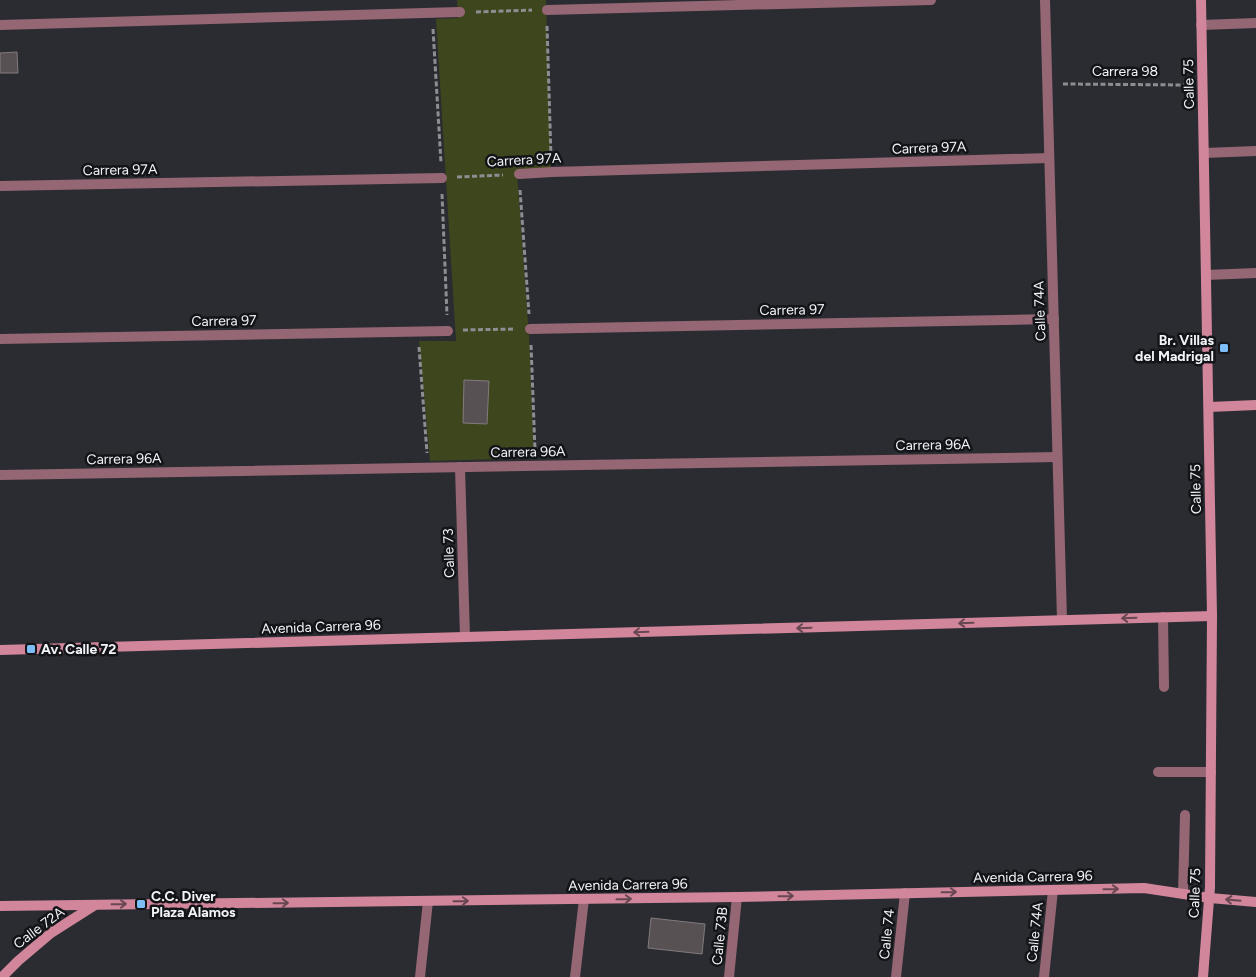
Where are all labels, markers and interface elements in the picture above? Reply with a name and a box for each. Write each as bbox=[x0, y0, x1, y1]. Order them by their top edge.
street label: Calle 75 bbox=[1180, 59, 1198, 109]
street label: Carrera 98 bbox=[1092, 63, 1158, 80]
street label: Carrera 97A bbox=[891, 138, 967, 158]
street label: Carrera 97A bbox=[486, 150, 562, 170]
street label: Carrera 97A bbox=[83, 161, 158, 179]
street label: Calle 74A bbox=[1030, 280, 1050, 341]
street label: Carrera 97 bbox=[759, 301, 825, 319]
street label: Carrera 97 bbox=[191, 312, 257, 330]
place label: Br. Villas del Madrigal bbox=[1135, 332, 1214, 365]
marker: Br. Villas del Madrigal bbox=[1218, 342, 1230, 354]
street label: Carrera 96A bbox=[895, 436, 971, 454]
street label: Carrera 96A bbox=[490, 443, 566, 461]
street label: Carrera 96A bbox=[86, 450, 162, 468]
street label: Calle 75 bbox=[1187, 464, 1205, 514]
street label: Calle 73 bbox=[440, 528, 458, 578]
one-way arrow bbox=[1121, 614, 1137, 623]
street label: Avenida Carrera 96 bbox=[261, 616, 381, 638]
one-way arrow bbox=[958, 618, 974, 628]
one-way arrow bbox=[796, 623, 812, 632]
one-way arrow bbox=[634, 627, 650, 637]
place label: Av. Calle 72 bbox=[41, 641, 116, 658]
marker: Av. Calle 72 bbox=[25, 643, 37, 655]
street label: Avenida Carrera 96 bbox=[973, 867, 1093, 887]
street label: Calle 75 bbox=[1186, 868, 1204, 918]
street label: Avenida Carrera 96 bbox=[568, 875, 688, 895]
one-way arrow bbox=[1103, 884, 1119, 893]
one-way arrow bbox=[940, 887, 956, 897]
place label: C.C. Diver Plaza Alamos bbox=[151, 888, 236, 921]
one-way arrow bbox=[778, 891, 794, 901]
one-way arrow bbox=[615, 894, 631, 904]
one-way arrow bbox=[1225, 895, 1241, 905]
one-way arrow bbox=[452, 896, 469, 906]
marker: C.C. Diver Plaza Alamos bbox=[135, 898, 147, 910]
one-way arrow bbox=[272, 898, 289, 908]
one-way arrow bbox=[110, 900, 126, 909]
street label: Calle 74A bbox=[1023, 901, 1047, 963]
street label: Calle 72A bbox=[10, 903, 68, 953]
street label: Calle 73B bbox=[709, 906, 731, 966]
street label: Calle 74 bbox=[876, 908, 898, 960]

